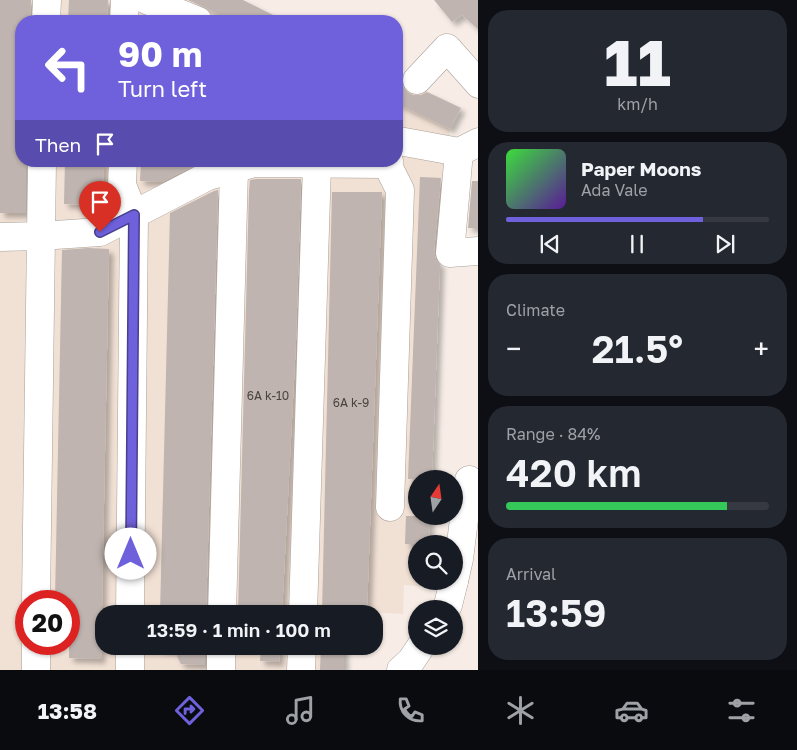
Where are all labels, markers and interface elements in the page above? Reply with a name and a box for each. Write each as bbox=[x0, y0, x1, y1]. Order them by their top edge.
text: 11 bbox=[604, 22, 671, 100]
text: 90 m bbox=[118, 33, 202, 75]
icon: left bbox=[35, 35, 100, 100]
text: Turn left bbox=[118, 75, 207, 102]
text: km/h bbox=[617, 94, 658, 114]
icon: arrive bbox=[91, 130, 119, 158]
text: Then bbox=[35, 133, 81, 156]
text: Paper Moons bbox=[581, 157, 701, 180]
text: Ada Vale bbox=[581, 180, 647, 200]
pin bbox=[79, 181, 121, 232]
icon: arrive bbox=[86, 188, 114, 216]
icon: previous bbox=[536, 230, 564, 258]
icon: pause bbox=[623, 230, 651, 258]
icon: next bbox=[711, 230, 739, 258]
text: Climate bbox=[506, 300, 565, 320]
text: 21.5° bbox=[592, 326, 683, 371]
text: − bbox=[506, 332, 521, 365]
text: + bbox=[754, 332, 769, 365]
house number: 6A k-10 bbox=[247, 388, 289, 403]
house number: 6A k-9 bbox=[333, 395, 369, 410]
text: Range · 84% bbox=[506, 424, 600, 444]
text: 420 km bbox=[506, 450, 642, 495]
north arrow bbox=[408, 470, 462, 525]
map controls bbox=[408, 470, 463, 655]
position arrow bbox=[104, 527, 156, 579]
button: search bbox=[408, 535, 463, 590]
text: Arrival bbox=[506, 564, 556, 584]
speed limit sign: 20 bbox=[15, 590, 80, 655]
text: 13:59 bbox=[506, 590, 606, 635]
button: layers bbox=[408, 600, 463, 655]
text: 13:59 · 1 min · 100 m bbox=[147, 618, 331, 641]
icon: directions bbox=[172, 693, 207, 728]
icon: music bbox=[283, 693, 318, 728]
icon: phone bbox=[393, 693, 428, 728]
icon: climate bbox=[503, 693, 538, 728]
icon: car bbox=[614, 693, 649, 728]
icon: filters bbox=[724, 693, 759, 728]
text: 13:58 bbox=[38, 697, 97, 724]

